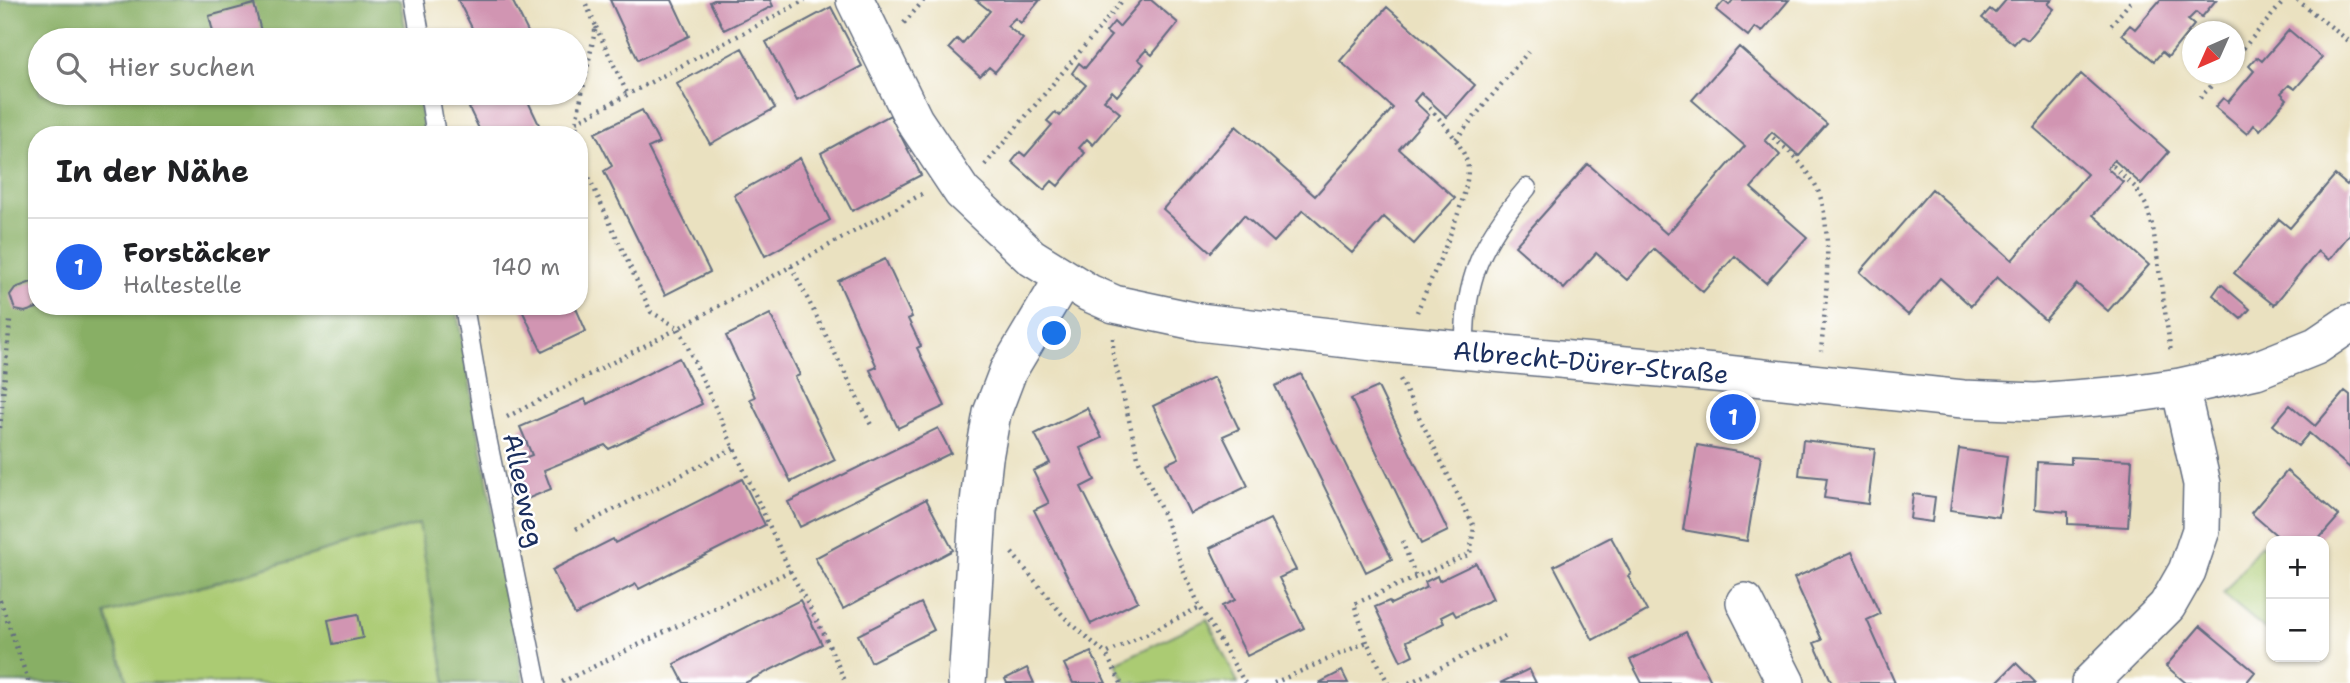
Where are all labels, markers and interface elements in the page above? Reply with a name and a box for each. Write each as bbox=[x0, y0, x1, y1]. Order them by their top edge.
north arrow bbox=[2182, 21, 2245, 84]
search box bbox=[28, 28, 588, 105]
icon: search bbox=[52, 48, 90, 86]
text: Hier suchen bbox=[108, 49, 255, 84]
text: In der Nähe bbox=[56, 151, 249, 192]
text: Forstäcker bbox=[123, 235, 271, 270]
text: 1 bbox=[74, 252, 84, 282]
text: 140 m bbox=[492, 252, 560, 282]
text: Haltestelle bbox=[123, 270, 242, 300]
your location bbox=[1037, 316, 1071, 350]
street label: Albrecht-Dürer-Straße bbox=[1452, 333, 1730, 391]
pin: 1 bbox=[1710, 391, 1756, 443]
street label: Alleeweg bbox=[495, 430, 553, 550]
map controls bbox=[2266, 536, 2329, 662]
button: + bbox=[2266, 536, 2329, 599]
button: − bbox=[2266, 599, 2329, 662]

